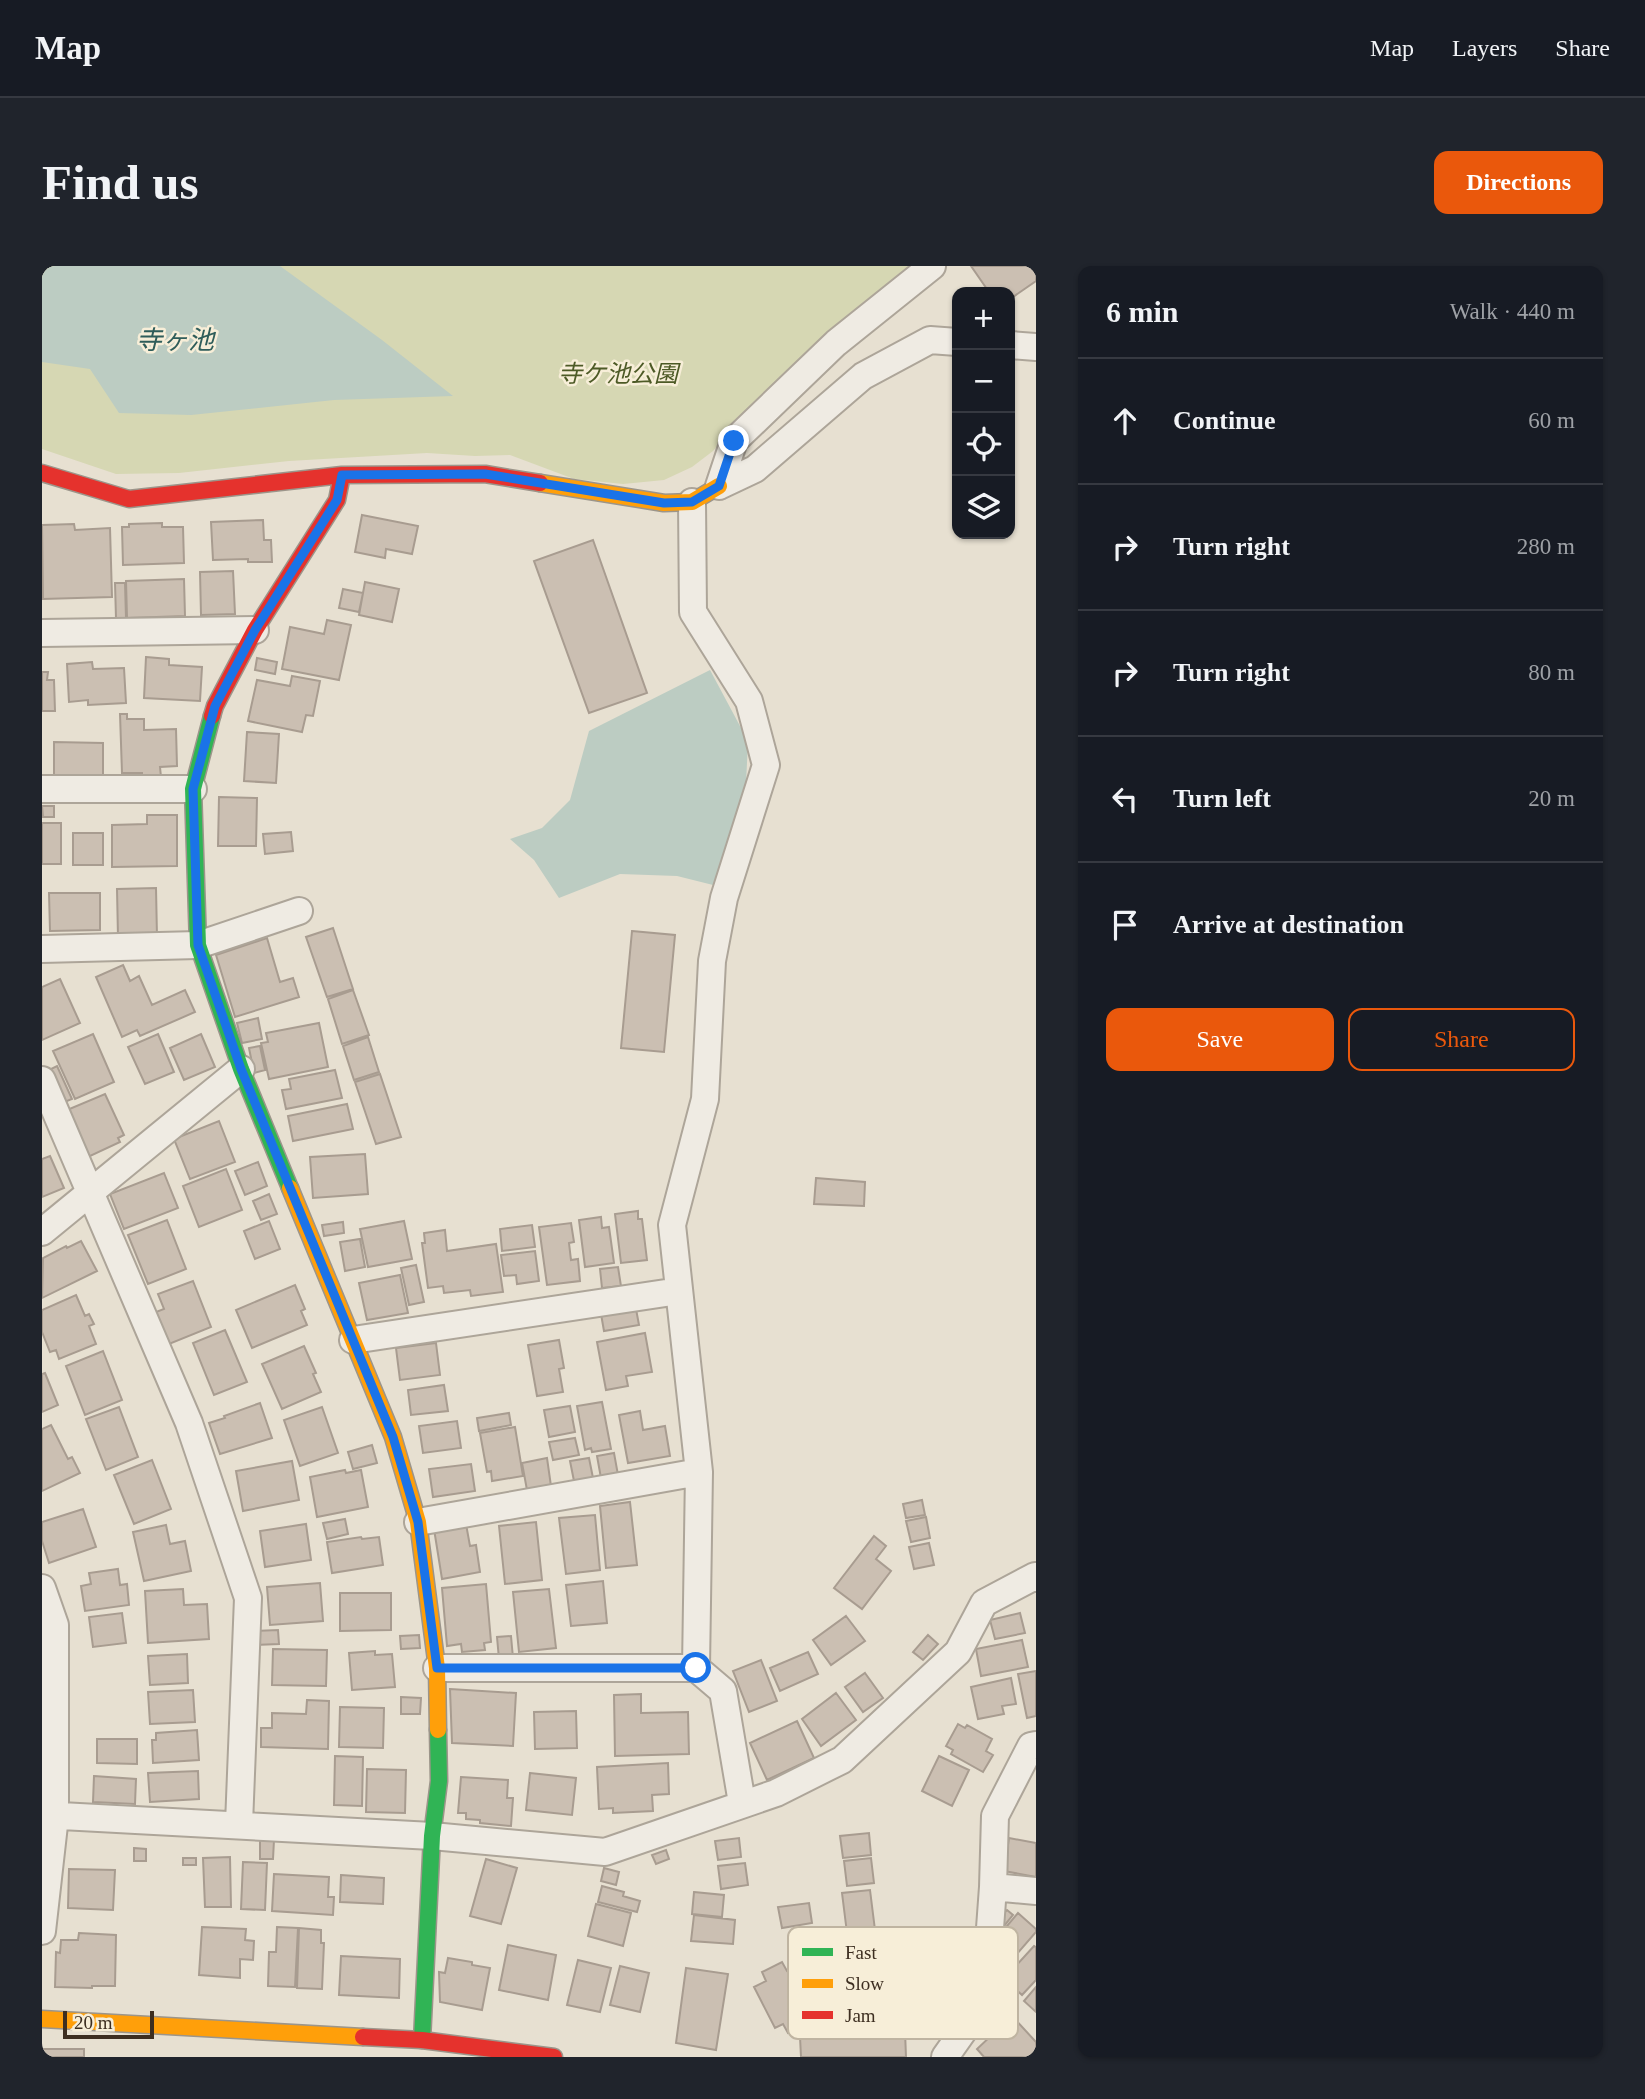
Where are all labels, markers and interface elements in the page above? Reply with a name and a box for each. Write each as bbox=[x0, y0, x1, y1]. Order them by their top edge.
text: Map bbox=[35, 30, 101, 66]
text: Map bbox=[1370, 35, 1414, 61]
text: Layers bbox=[1452, 35, 1517, 61]
text: Share bbox=[1555, 35, 1610, 61]
button: Directions bbox=[1434, 151, 1603, 214]
text: Find us bbox=[42, 155, 199, 210]
map controls bbox=[952, 287, 1015, 539]
button: + bbox=[952, 287, 1015, 350]
text: 6 min bbox=[1106, 295, 1179, 328]
text: Walk · 440 m bbox=[1450, 299, 1575, 324]
water label: 寺ヶ池 bbox=[136, 326, 217, 355]
button: − bbox=[952, 350, 1015, 413]
park label: 寺ケ池公園 bbox=[558, 361, 681, 387]
icon: ahead bbox=[1106, 402, 1144, 440]
text: Continue bbox=[1173, 406, 1276, 435]
text: 60 m bbox=[1528, 408, 1575, 433]
button: locate bbox=[952, 413, 1015, 476]
route end bbox=[718, 425, 749, 456]
button: layers bbox=[952, 476, 1015, 539]
icon: right bbox=[1106, 528, 1144, 566]
text: Turn right bbox=[1173, 532, 1290, 561]
text: 280 m bbox=[1517, 534, 1575, 559]
icon: right bbox=[1106, 654, 1144, 692]
text: Turn right bbox=[1173, 658, 1290, 687]
text: 80 m bbox=[1528, 660, 1575, 685]
icon: left bbox=[1106, 780, 1144, 818]
text: Turn left bbox=[1173, 784, 1271, 813]
text: 20 m bbox=[1528, 786, 1575, 811]
icon: arrive bbox=[1106, 906, 1144, 944]
text: Arrive at destination bbox=[1173, 910, 1404, 939]
button: Save bbox=[1106, 1008, 1334, 1071]
button: Share bbox=[1348, 1008, 1575, 1071]
route start bbox=[680, 1652, 711, 1683]
legend bbox=[788, 1927, 1018, 2039]
text: Fast bbox=[845, 1942, 877, 1963]
text: Slow bbox=[845, 1973, 884, 1994]
text: Jam bbox=[845, 2005, 876, 2026]
scale bar bbox=[63, 2008, 154, 2040]
text: 20 m bbox=[74, 2012, 113, 2033]

